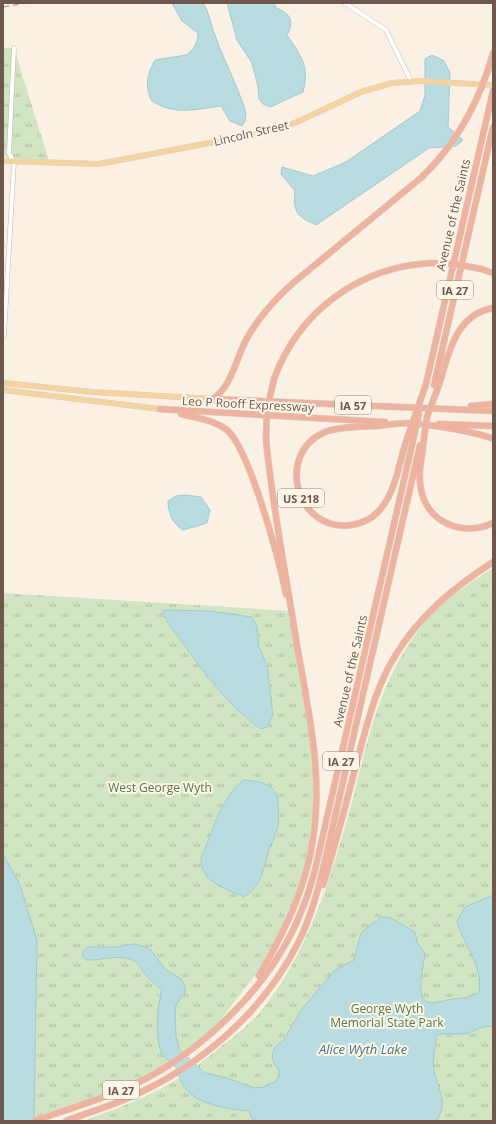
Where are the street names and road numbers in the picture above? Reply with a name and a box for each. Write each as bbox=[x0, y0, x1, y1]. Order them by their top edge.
street label: Lincoln Street bbox=[212, 116, 290, 150]
street label: Avenue of the Saints bbox=[432, 157, 474, 273]
road number: IA 27 bbox=[437, 281, 473, 299]
street label: Leo P Rooff Expressway bbox=[182, 392, 315, 416]
road number: IA 57 bbox=[335, 396, 371, 414]
road number: US 218 bbox=[278, 489, 324, 507]
street label: Avenue of the Saints bbox=[329, 613, 371, 729]
road number: IA 27 bbox=[323, 752, 359, 770]
road number: IA 27 bbox=[103, 1081, 139, 1099]

